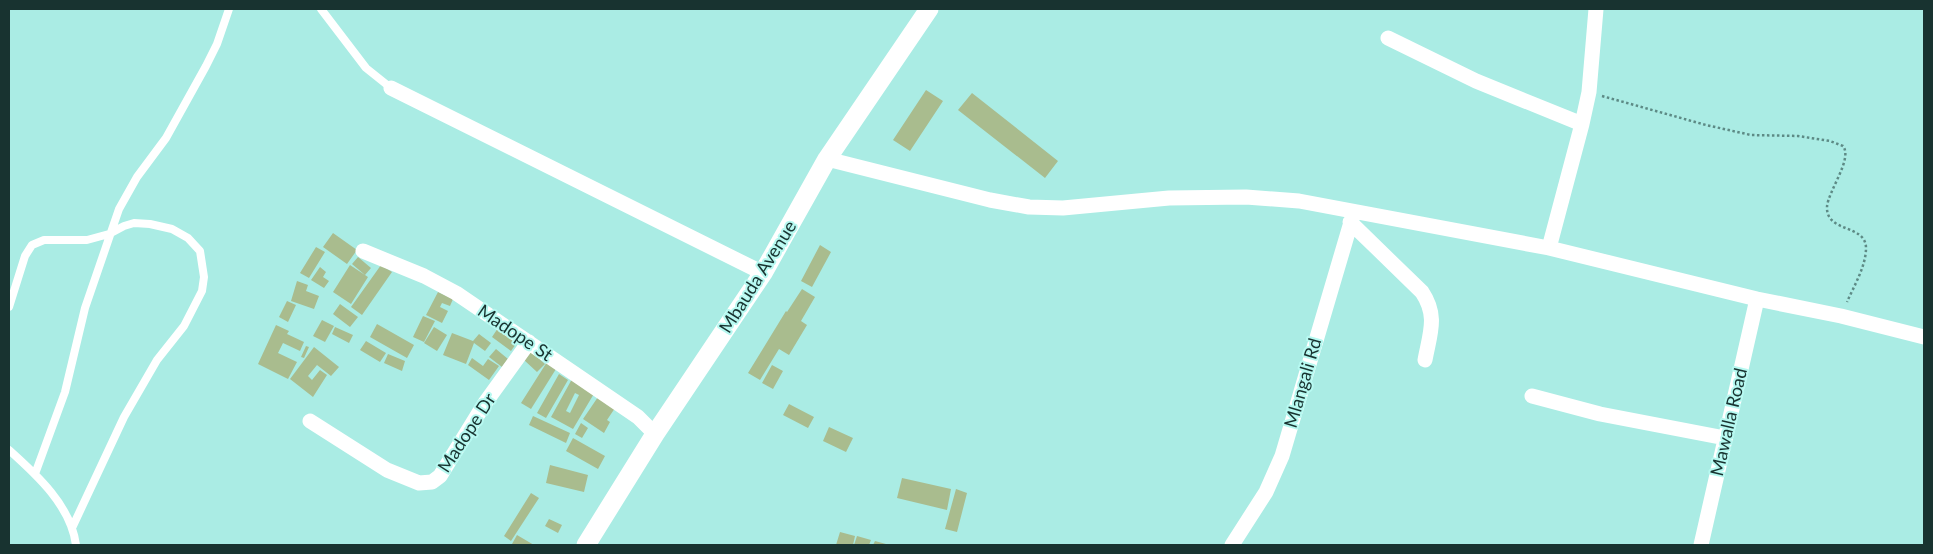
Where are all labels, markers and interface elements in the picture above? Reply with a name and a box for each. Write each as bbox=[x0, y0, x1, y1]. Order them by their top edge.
street label: Mbauda Avenue bbox=[714, 216, 800, 337]
street label: Madope St bbox=[474, 299, 558, 366]
street label: Mlangali Rd bbox=[1279, 335, 1325, 430]
street label: Mawalla Road bbox=[1705, 366, 1751, 478]
street label: Madope Dr bbox=[432, 388, 500, 476]

